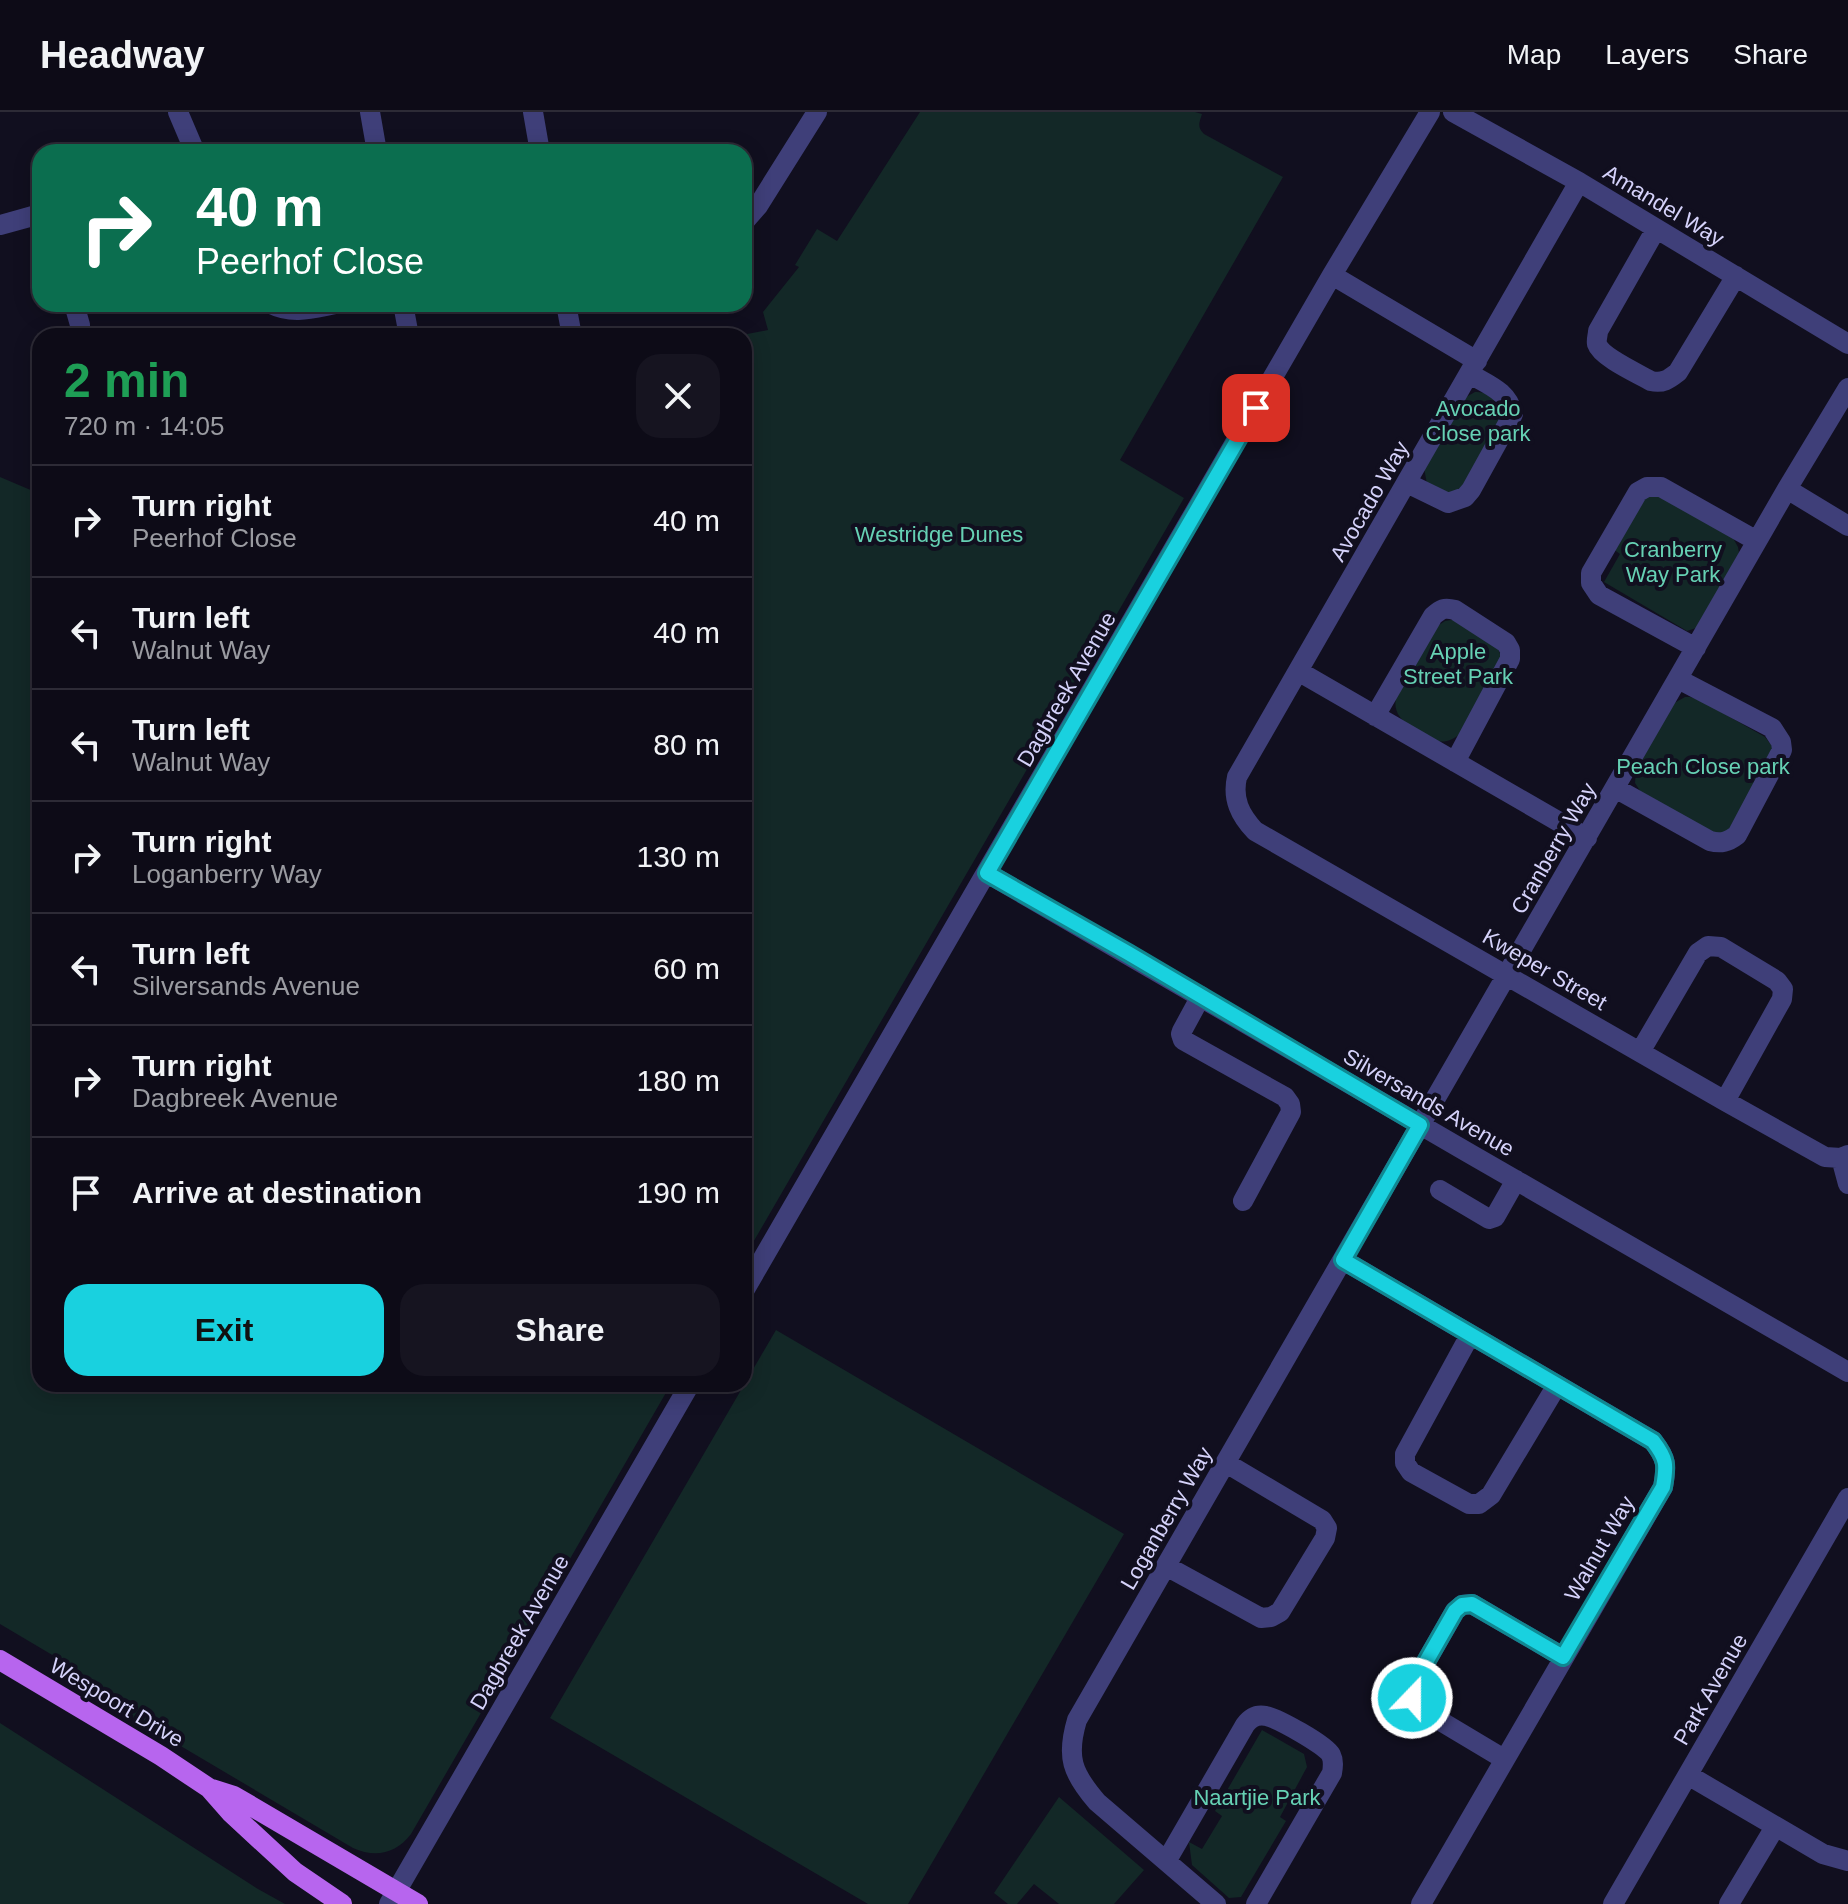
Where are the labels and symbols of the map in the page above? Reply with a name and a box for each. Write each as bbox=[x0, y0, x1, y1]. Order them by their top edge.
street label: Amandel Way bbox=[1599, 160, 1729, 251]
pin bbox=[1222, 374, 1290, 442]
park label: Avocado Close park bbox=[1425, 396, 1532, 446]
street label: Avocado Way bbox=[1325, 437, 1414, 566]
park label: Westridge Dunes bbox=[855, 522, 1023, 547]
park label: Cranberry Way Park bbox=[1624, 537, 1722, 587]
street label: Dagbreek Avenue bbox=[1012, 607, 1121, 771]
park label: Apple Street Park bbox=[1403, 639, 1514, 689]
park label: Peach Close park bbox=[1616, 754, 1791, 779]
street label: Cranberry Way bbox=[1506, 778, 1601, 918]
street label: Kweper Street bbox=[1478, 924, 1611, 1015]
street label: Silversands Avenue bbox=[1339, 1043, 1519, 1161]
street label: Loganberry Way bbox=[1115, 1442, 1217, 1594]
street label: Walnut Way bbox=[1559, 1491, 1639, 1605]
street label: Dagbreek Avenue bbox=[465, 1550, 574, 1714]
street label: Park Avenue bbox=[1669, 1629, 1752, 1749]
street label: Wespoort Drive bbox=[46, 1653, 188, 1752]
position arrow bbox=[1370, 1656, 1454, 1740]
park label: Naartjie Park bbox=[1193, 1785, 1322, 1810]

